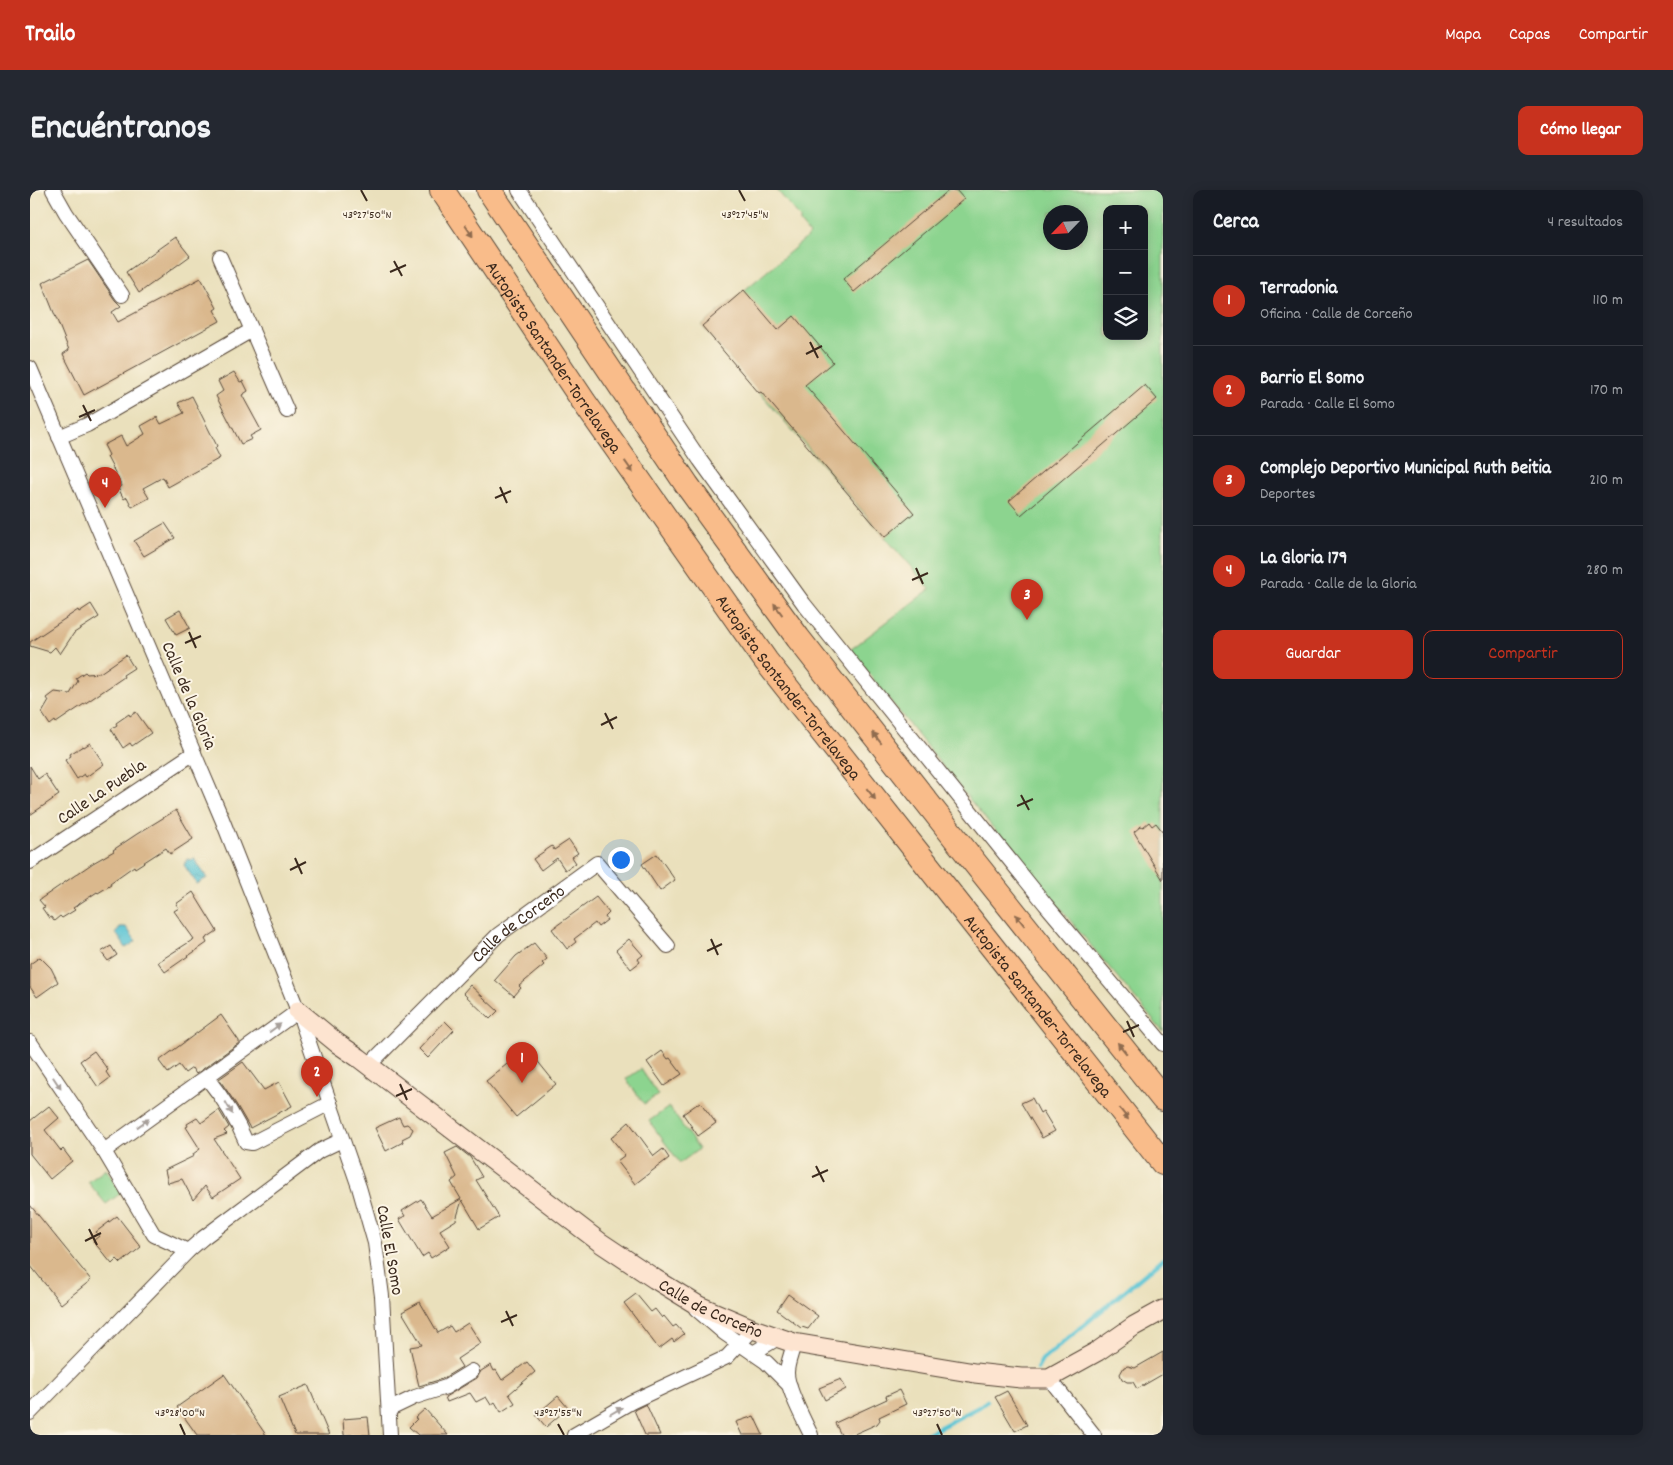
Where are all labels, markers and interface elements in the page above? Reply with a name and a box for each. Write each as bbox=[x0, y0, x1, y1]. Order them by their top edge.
text: Trailo bbox=[25, 18, 76, 52]
text: Mapa bbox=[1445, 23, 1481, 48]
text: Capas bbox=[1509, 23, 1551, 48]
text: Compartir bbox=[1579, 23, 1648, 48]
text: Encuéntranos bbox=[30, 105, 211, 155]
button: Cómo llegar bbox=[1518, 106, 1643, 155]
north arrow bbox=[1043, 205, 1088, 250]
map controls bbox=[1103, 205, 1148, 340]
button: + bbox=[1103, 205, 1148, 250]
text: 43°27'50"N bbox=[343, 207, 391, 224]
text: 43°27'45"N bbox=[721, 207, 769, 224]
text: Cerca bbox=[1213, 208, 1259, 238]
text: 4 resultados bbox=[1548, 211, 1623, 234]
one-way arrow bbox=[465, 224, 474, 237]
button: − bbox=[1103, 250, 1148, 295]
street label: Autopista Santander-Torrelavega bbox=[478, 257, 627, 460]
text: Terradonia bbox=[1260, 276, 1338, 303]
text: 1 bbox=[1227, 289, 1231, 312]
text: 110 m bbox=[1593, 289, 1623, 312]
button: layers bbox=[1103, 295, 1148, 340]
text: Oficina · Calle de Corceño bbox=[1260, 303, 1413, 326]
text: Barrio El Somo bbox=[1260, 366, 1364, 393]
text: 2 bbox=[1226, 379, 1233, 402]
text: 170 m bbox=[1590, 379, 1623, 402]
text: Parada · Calle El Somo bbox=[1260, 393, 1395, 416]
text: Complejo Deportivo Municipal Ruth Beitia bbox=[1260, 456, 1551, 483]
one-way arrow bbox=[624, 460, 634, 473]
pin: 4 bbox=[89, 467, 121, 508]
text: 3 bbox=[1225, 469, 1233, 492]
text: 210 m bbox=[1589, 469, 1623, 492]
text: Deportes bbox=[1260, 483, 1315, 506]
text: La Gloria 179 bbox=[1260, 546, 1348, 573]
text: 4 bbox=[1226, 559, 1232, 582]
text: 280 m bbox=[1586, 559, 1623, 582]
text: Parada · Calle de la Gloria bbox=[1260, 573, 1417, 596]
pin: 3 bbox=[1011, 579, 1043, 620]
street label: Autopista Santander-Torrelavega bbox=[708, 590, 866, 787]
one-way arrow bbox=[772, 603, 783, 616]
button: Guardar bbox=[1213, 630, 1413, 679]
button: Compartir bbox=[1423, 630, 1623, 679]
street label: Calle de la Gloria bbox=[154, 638, 222, 754]
one-way arrow bbox=[871, 732, 882, 745]
street label: Calle La Puebla bbox=[53, 754, 152, 832]
one-way arrow bbox=[865, 788, 876, 801]
your location bbox=[608, 847, 634, 873]
street label: Calle de Corceño bbox=[467, 880, 571, 970]
street label: Autopista Santander-Torrelavega bbox=[956, 910, 1117, 1105]
one-way arrow bbox=[1015, 914, 1026, 927]
one-way arrow bbox=[268, 1023, 282, 1033]
one-way arrow bbox=[1116, 1041, 1127, 1054]
pin: 1 bbox=[506, 1042, 538, 1083]
pin: 2 bbox=[301, 1056, 333, 1097]
one-way arrow bbox=[52, 1076, 61, 1090]
one-way arrow bbox=[225, 1102, 234, 1115]
one-way arrow bbox=[1119, 1107, 1129, 1121]
one-way arrow bbox=[137, 1118, 150, 1128]
street label: Calle El Somo bbox=[368, 1204, 409, 1297]
street label: Calle de Corceño bbox=[653, 1274, 766, 1346]
text: 43°28'00"N bbox=[155, 1405, 205, 1422]
text: 43°27'55"N bbox=[534, 1405, 582, 1422]
text: 43°27'50"N bbox=[913, 1405, 961, 1422]
one-way arrow bbox=[610, 1406, 623, 1415]

